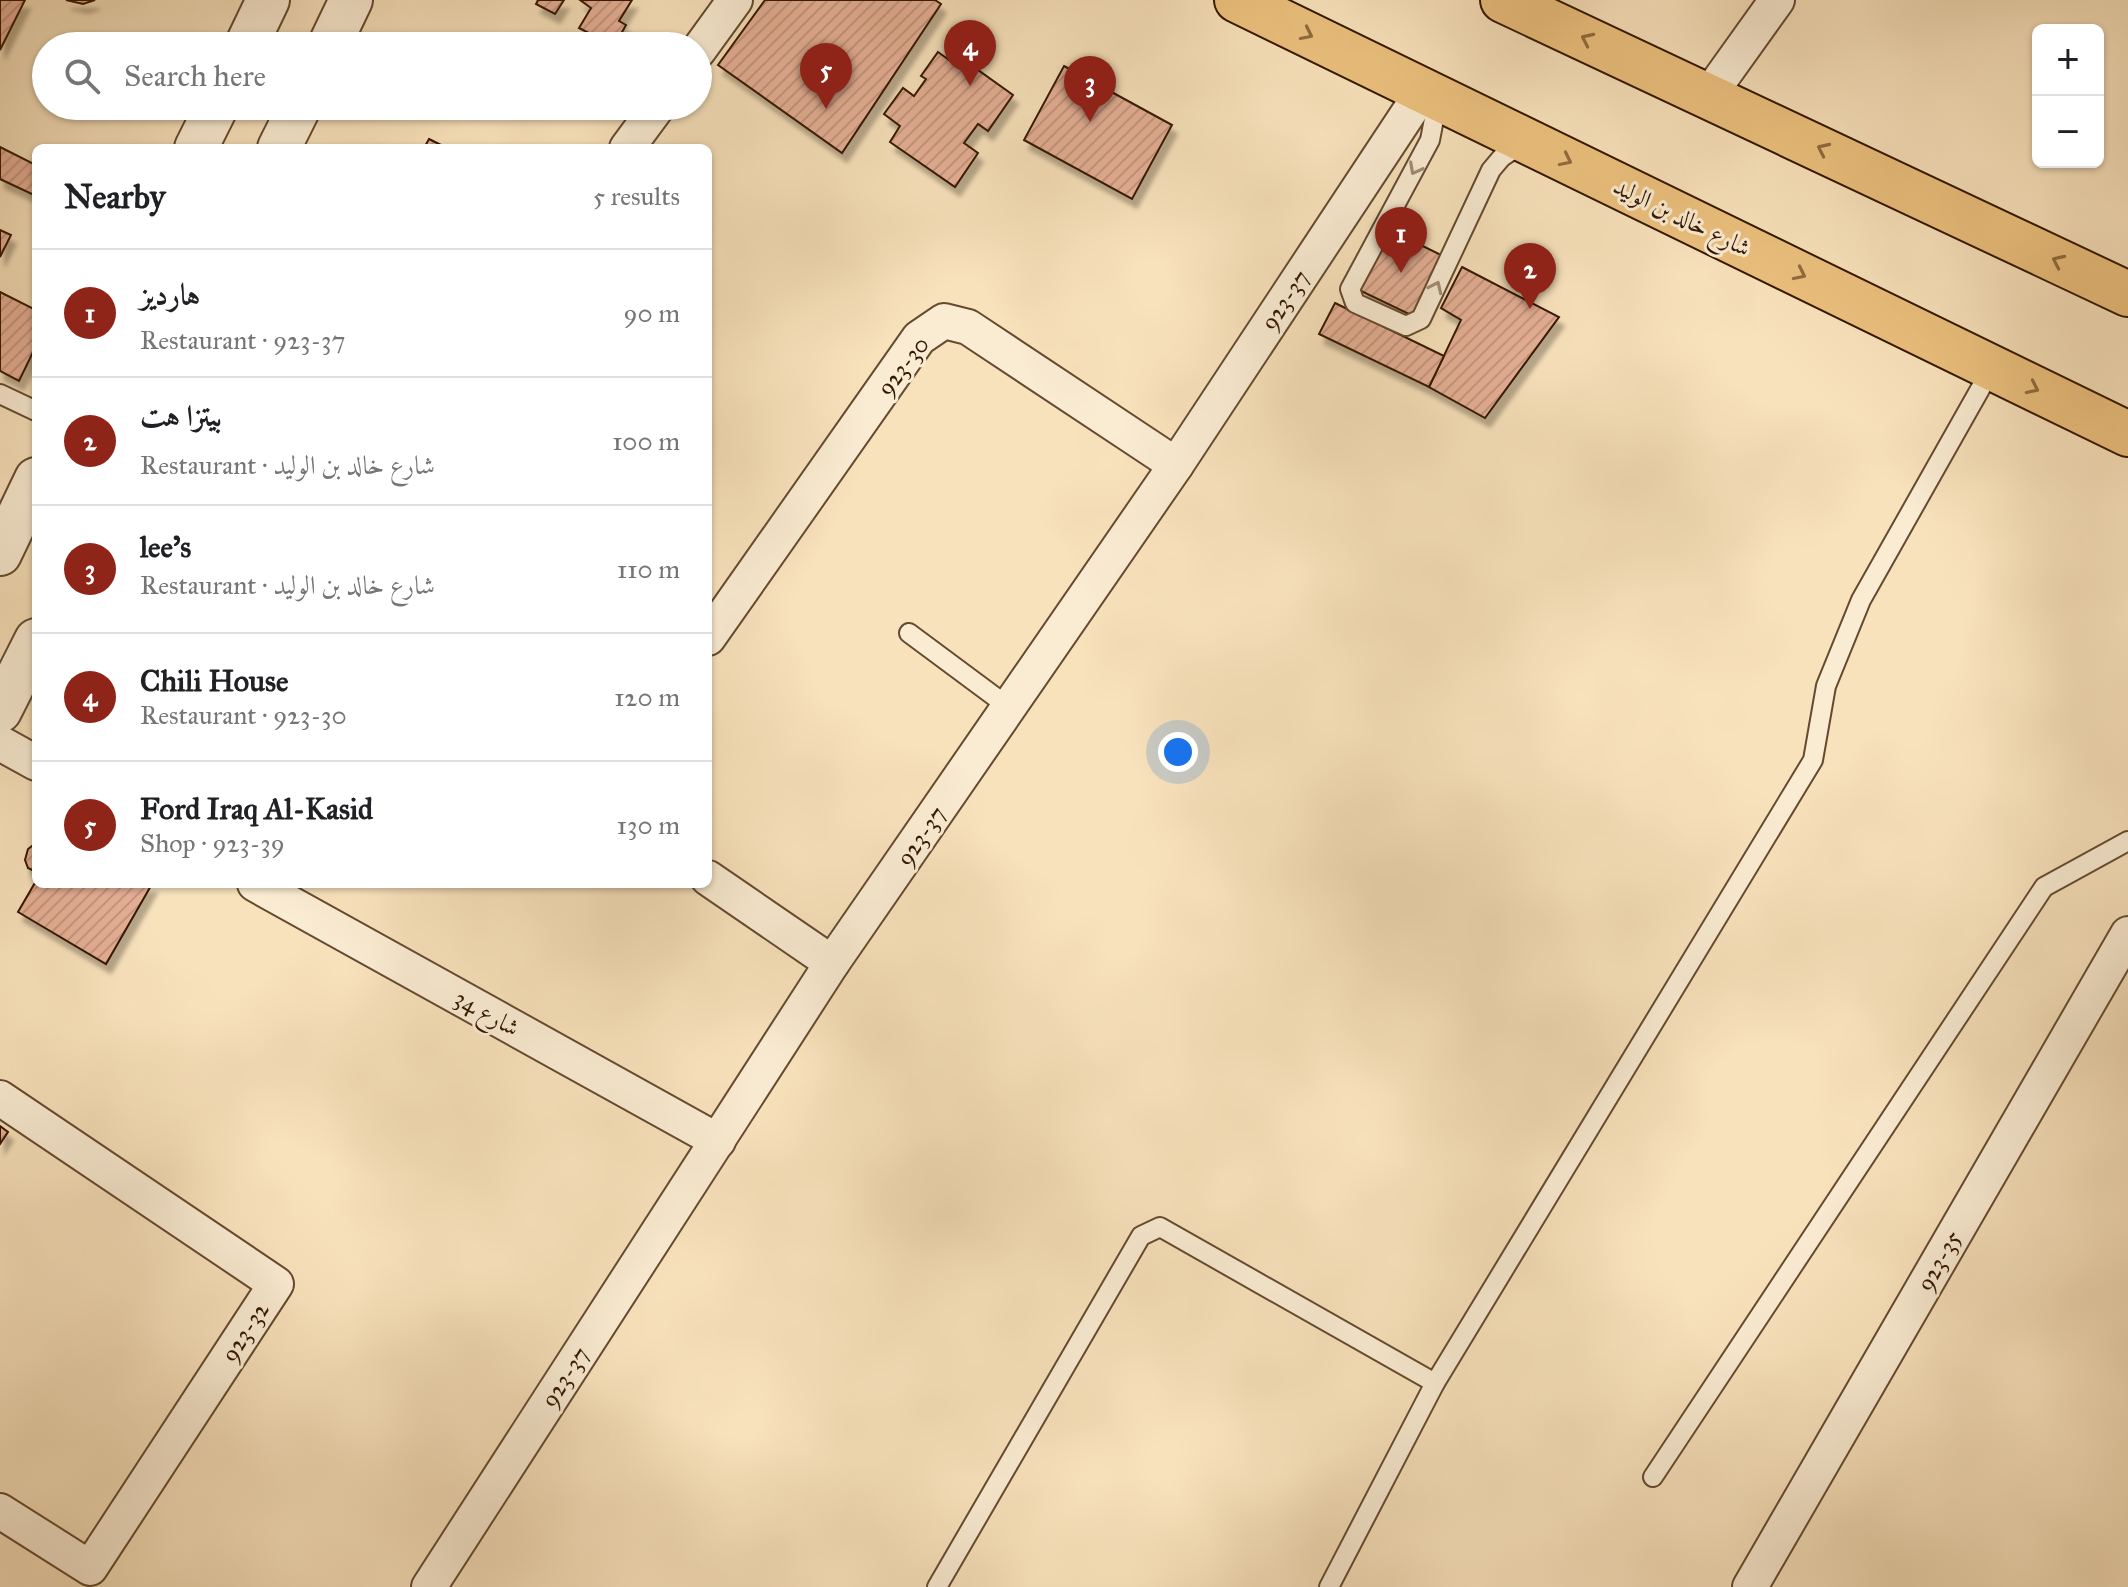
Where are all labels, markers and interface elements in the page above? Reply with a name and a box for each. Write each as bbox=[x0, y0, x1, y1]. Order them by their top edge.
pin: 4 bbox=[944, 20, 996, 86]
one-way arrow bbox=[1299, 24, 1313, 40]
map controls bbox=[2032, 24, 2104, 168]
button: + bbox=[2032, 24, 2104, 96]
search box bbox=[32, 32, 712, 120]
one-way arrow bbox=[1581, 33, 1596, 49]
pin: 5 bbox=[800, 43, 852, 109]
icon: search bbox=[60, 54, 104, 98]
pin: 3 bbox=[1064, 56, 1116, 122]
text: Search here bbox=[124, 58, 266, 94]
button: − bbox=[2032, 96, 2104, 168]
one-way arrow bbox=[1816, 143, 1831, 159]
one-way arrow bbox=[1558, 150, 1572, 166]
one-way arrow bbox=[1409, 160, 1424, 175]
street label: شارع خالد بن الوليد bbox=[1606, 171, 1756, 268]
text: Nearby bbox=[64, 176, 166, 217]
text: 5 results bbox=[593, 180, 680, 212]
pin: 1 bbox=[1375, 207, 1427, 273]
pin: 2 bbox=[1504, 243, 1556, 309]
one-way arrow bbox=[2051, 255, 2066, 271]
street label: 923-37 bbox=[1254, 264, 1316, 336]
one-way arrow bbox=[1791, 264, 1806, 280]
text: هارديز bbox=[140, 277, 200, 313]
one-way arrow bbox=[1426, 281, 1442, 295]
text: 1 bbox=[85, 297, 95, 329]
text: 90 m bbox=[623, 297, 680, 329]
text: Restaurant · 923-37 bbox=[140, 324, 345, 356]
street label: 923-30 bbox=[870, 330, 936, 402]
one-way arrow bbox=[2025, 378, 2040, 394]
text: بيتزا هت bbox=[140, 398, 222, 434]
text: 2 bbox=[84, 425, 96, 457]
text: 100 m bbox=[612, 425, 680, 457]
text: Restaurant · شارع خالد بن الوليد bbox=[140, 449, 435, 481]
text: lee's bbox=[140, 529, 191, 565]
text: 3 bbox=[85, 553, 95, 585]
text: 110 m bbox=[617, 553, 680, 585]
text: Restaurant · شارع خالد بن الوليد bbox=[140, 569, 435, 601]
text: Chili House bbox=[140, 663, 289, 699]
text: 4 bbox=[83, 681, 97, 713]
text: 120 m bbox=[614, 681, 680, 713]
text: Restaurant · 923-30 bbox=[140, 699, 347, 731]
your location bbox=[1158, 732, 1198, 772]
text: Ford Iraq Al-Kasid bbox=[140, 791, 373, 827]
street label: 923-37 bbox=[890, 800, 952, 872]
text: 5 bbox=[84, 809, 96, 841]
text: 130 m bbox=[617, 809, 680, 841]
text: Shop · 923-39 bbox=[140, 827, 285, 859]
street label: شارع 34 bbox=[447, 983, 525, 1047]
street label: 923-35 bbox=[1910, 1225, 1968, 1297]
street label: 923-32 bbox=[215, 1296, 276, 1368]
street label: 923-37 bbox=[534, 1341, 596, 1413]

